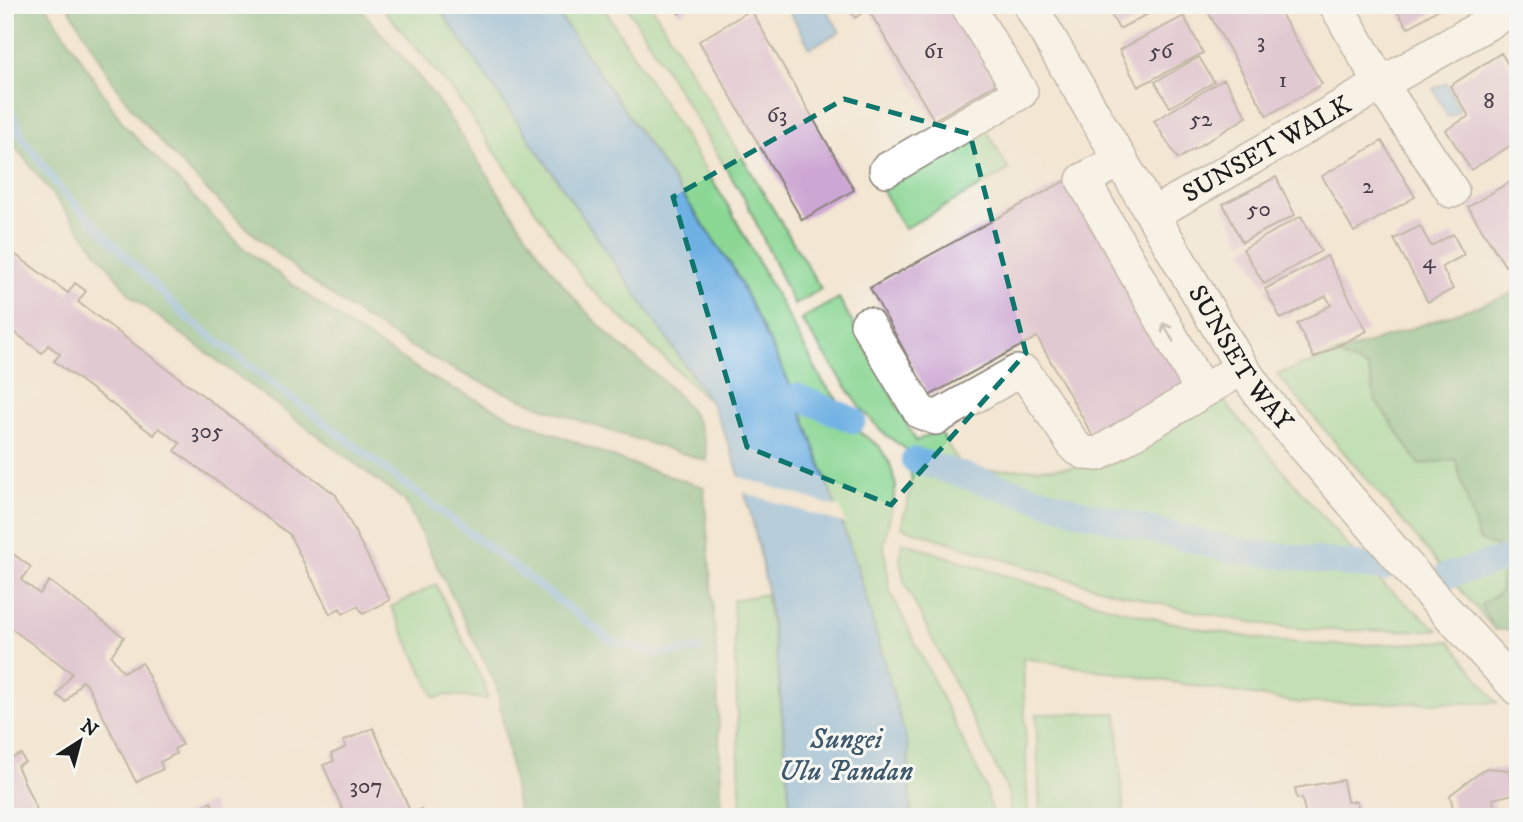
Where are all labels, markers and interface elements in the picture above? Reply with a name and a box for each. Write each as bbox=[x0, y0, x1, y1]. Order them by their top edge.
house number: 3 bbox=[1257, 27, 1265, 56]
house number: 61 bbox=[924, 37, 944, 66]
house number: 56 bbox=[1149, 37, 1174, 66]
house number: 1 bbox=[1279, 66, 1287, 95]
house number: 8 bbox=[1483, 87, 1495, 116]
street label: SUNSET WALK bbox=[1177, 88, 1358, 210]
house number: 63 bbox=[767, 101, 787, 130]
house number: 52 bbox=[1190, 105, 1213, 134]
house number: 2 bbox=[1362, 172, 1374, 201]
house number: 50 bbox=[1247, 195, 1271, 224]
house number: 4 bbox=[1422, 247, 1436, 276]
street label: SUNSET WAY bbox=[1181, 279, 1301, 438]
one-way arrow bbox=[1161, 322, 1174, 343]
house number: 305 bbox=[191, 417, 223, 446]
north arrow bbox=[46, 706, 116, 776]
text: N bbox=[76, 715, 103, 743]
water label: Sungei Ulu Pandan bbox=[779, 722, 913, 789]
house number: 307 bbox=[349, 772, 383, 801]

